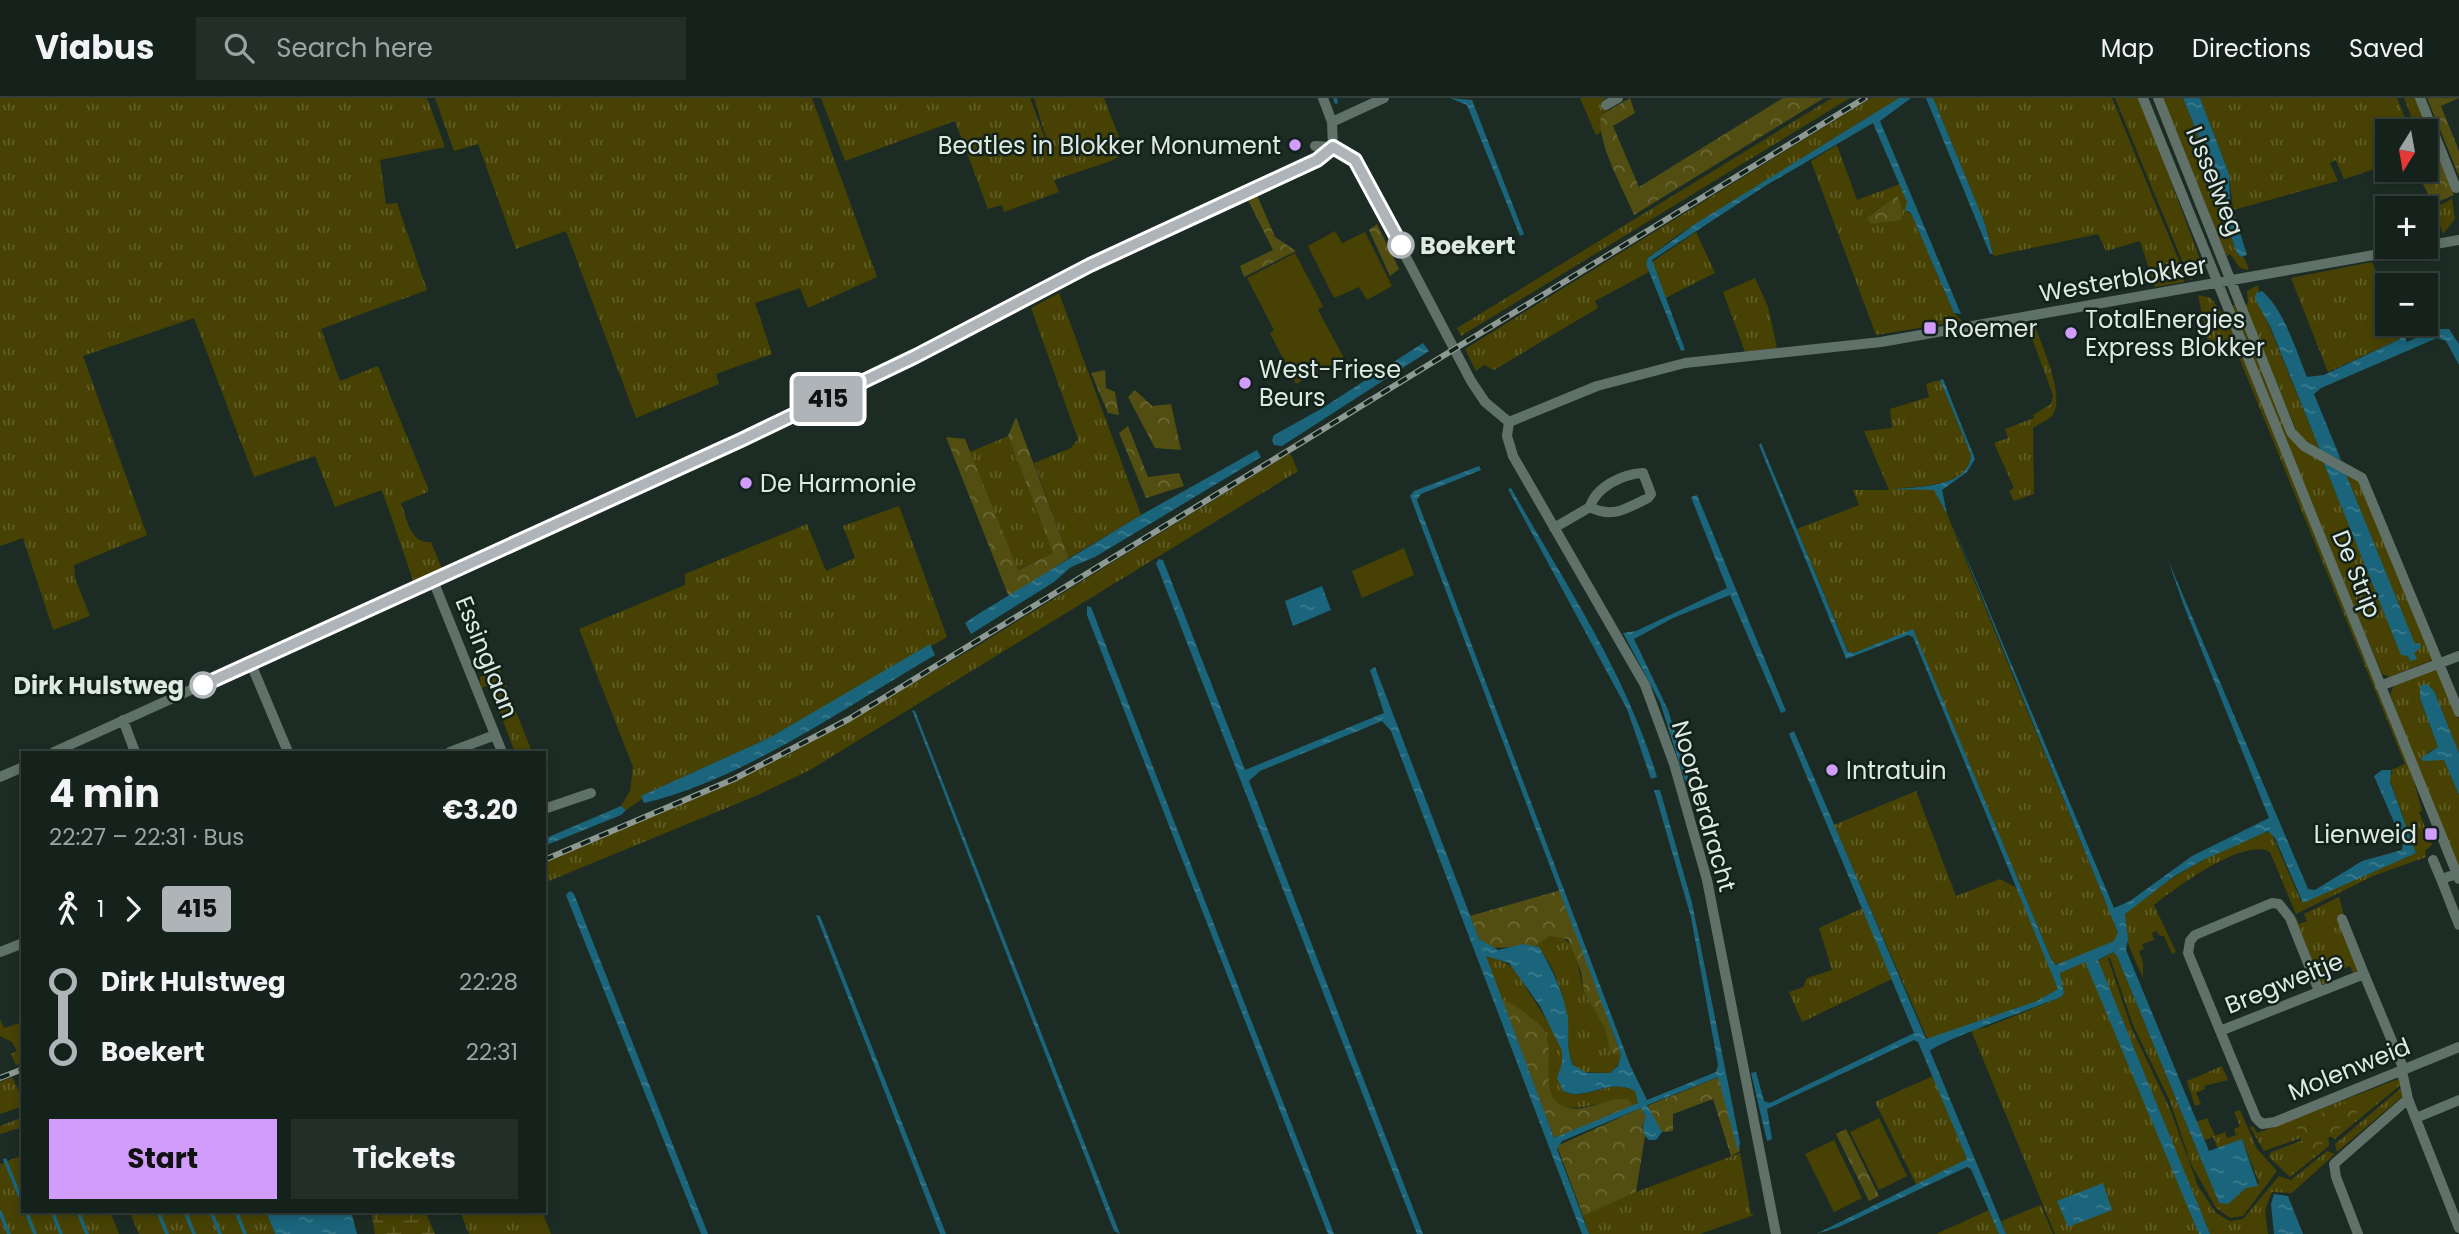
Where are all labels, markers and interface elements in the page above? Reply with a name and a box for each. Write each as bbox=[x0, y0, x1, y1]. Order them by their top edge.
search box bbox=[196, 17, 686, 80]
text: Viabus bbox=[35, 24, 154, 71]
icon: search bbox=[220, 29, 258, 67]
text: Search here bbox=[276, 30, 433, 66]
text: Map bbox=[2101, 32, 2154, 65]
text: Directions bbox=[2192, 32, 2311, 65]
text: Saved bbox=[2349, 32, 2424, 65]
north arrow bbox=[2375, 119, 2438, 182]
map controls bbox=[2375, 119, 2438, 336]
street label: IJsselweg bbox=[2178, 121, 2252, 241]
place label: Beatles in Blokker Monument bbox=[938, 129, 1281, 162]
marker: Beatles in Blokker Monument bbox=[1287, 137, 1303, 153]
button: + bbox=[2375, 196, 2438, 259]
place label: Boekert bbox=[1420, 229, 1516, 262]
marker: Boekert bbox=[1388, 232, 1414, 258]
street label: Westerblokker bbox=[2037, 248, 2209, 310]
button: − bbox=[2375, 273, 2438, 336]
place label: TotalEnergies Express Blokker bbox=[2085, 303, 2265, 364]
place label: Roemer bbox=[1944, 312, 2037, 345]
marker: Roemer bbox=[1922, 320, 1938, 336]
marker: TotalEnergies Express Blokker bbox=[2063, 325, 2079, 341]
place label: West-Friese Beurs bbox=[1259, 353, 1401, 414]
marker: West-Friese Beurs bbox=[1237, 375, 1253, 391]
line badge: 415 bbox=[788, 376, 868, 422]
text: 415 bbox=[808, 382, 848, 415]
place label: De Harmonie bbox=[760, 467, 916, 500]
marker: De Harmonie bbox=[738, 475, 754, 491]
street label: De Strip bbox=[2324, 525, 2390, 623]
street label: Essinglaan bbox=[448, 591, 526, 723]
place label: Dirk Hulstweg bbox=[13, 669, 184, 702]
marker: Dirk Hulstweg bbox=[190, 672, 216, 698]
street label: Noorderdracht bbox=[1664, 717, 1744, 895]
place label: Intratuin bbox=[1846, 754, 1947, 787]
marker: Intratuin bbox=[1824, 762, 1840, 778]
text: 4 min bbox=[49, 767, 160, 820]
text: €3.20 bbox=[442, 792, 518, 828]
place label: Lienweid bbox=[2314, 818, 2417, 851]
text: 22:27 – 22:31 · Bus bbox=[49, 821, 244, 853]
marker: Lienweid bbox=[2423, 826, 2439, 842]
icon: walk bbox=[49, 890, 87, 928]
icon: forward bbox=[114, 890, 152, 928]
text: 415 bbox=[176, 892, 217, 925]
text: 1 bbox=[97, 893, 104, 925]
street label: Bregweitje bbox=[2220, 944, 2348, 1022]
text: Dirk Hulstweg bbox=[101, 964, 286, 1000]
text: 22:28 bbox=[459, 966, 518, 998]
street label: Molenweid bbox=[2283, 1030, 2415, 1108]
text: Boekert bbox=[101, 1034, 204, 1070]
text: 22:31 bbox=[466, 1036, 518, 1068]
button: Start bbox=[49, 1119, 277, 1199]
button: Tickets bbox=[291, 1119, 518, 1199]

